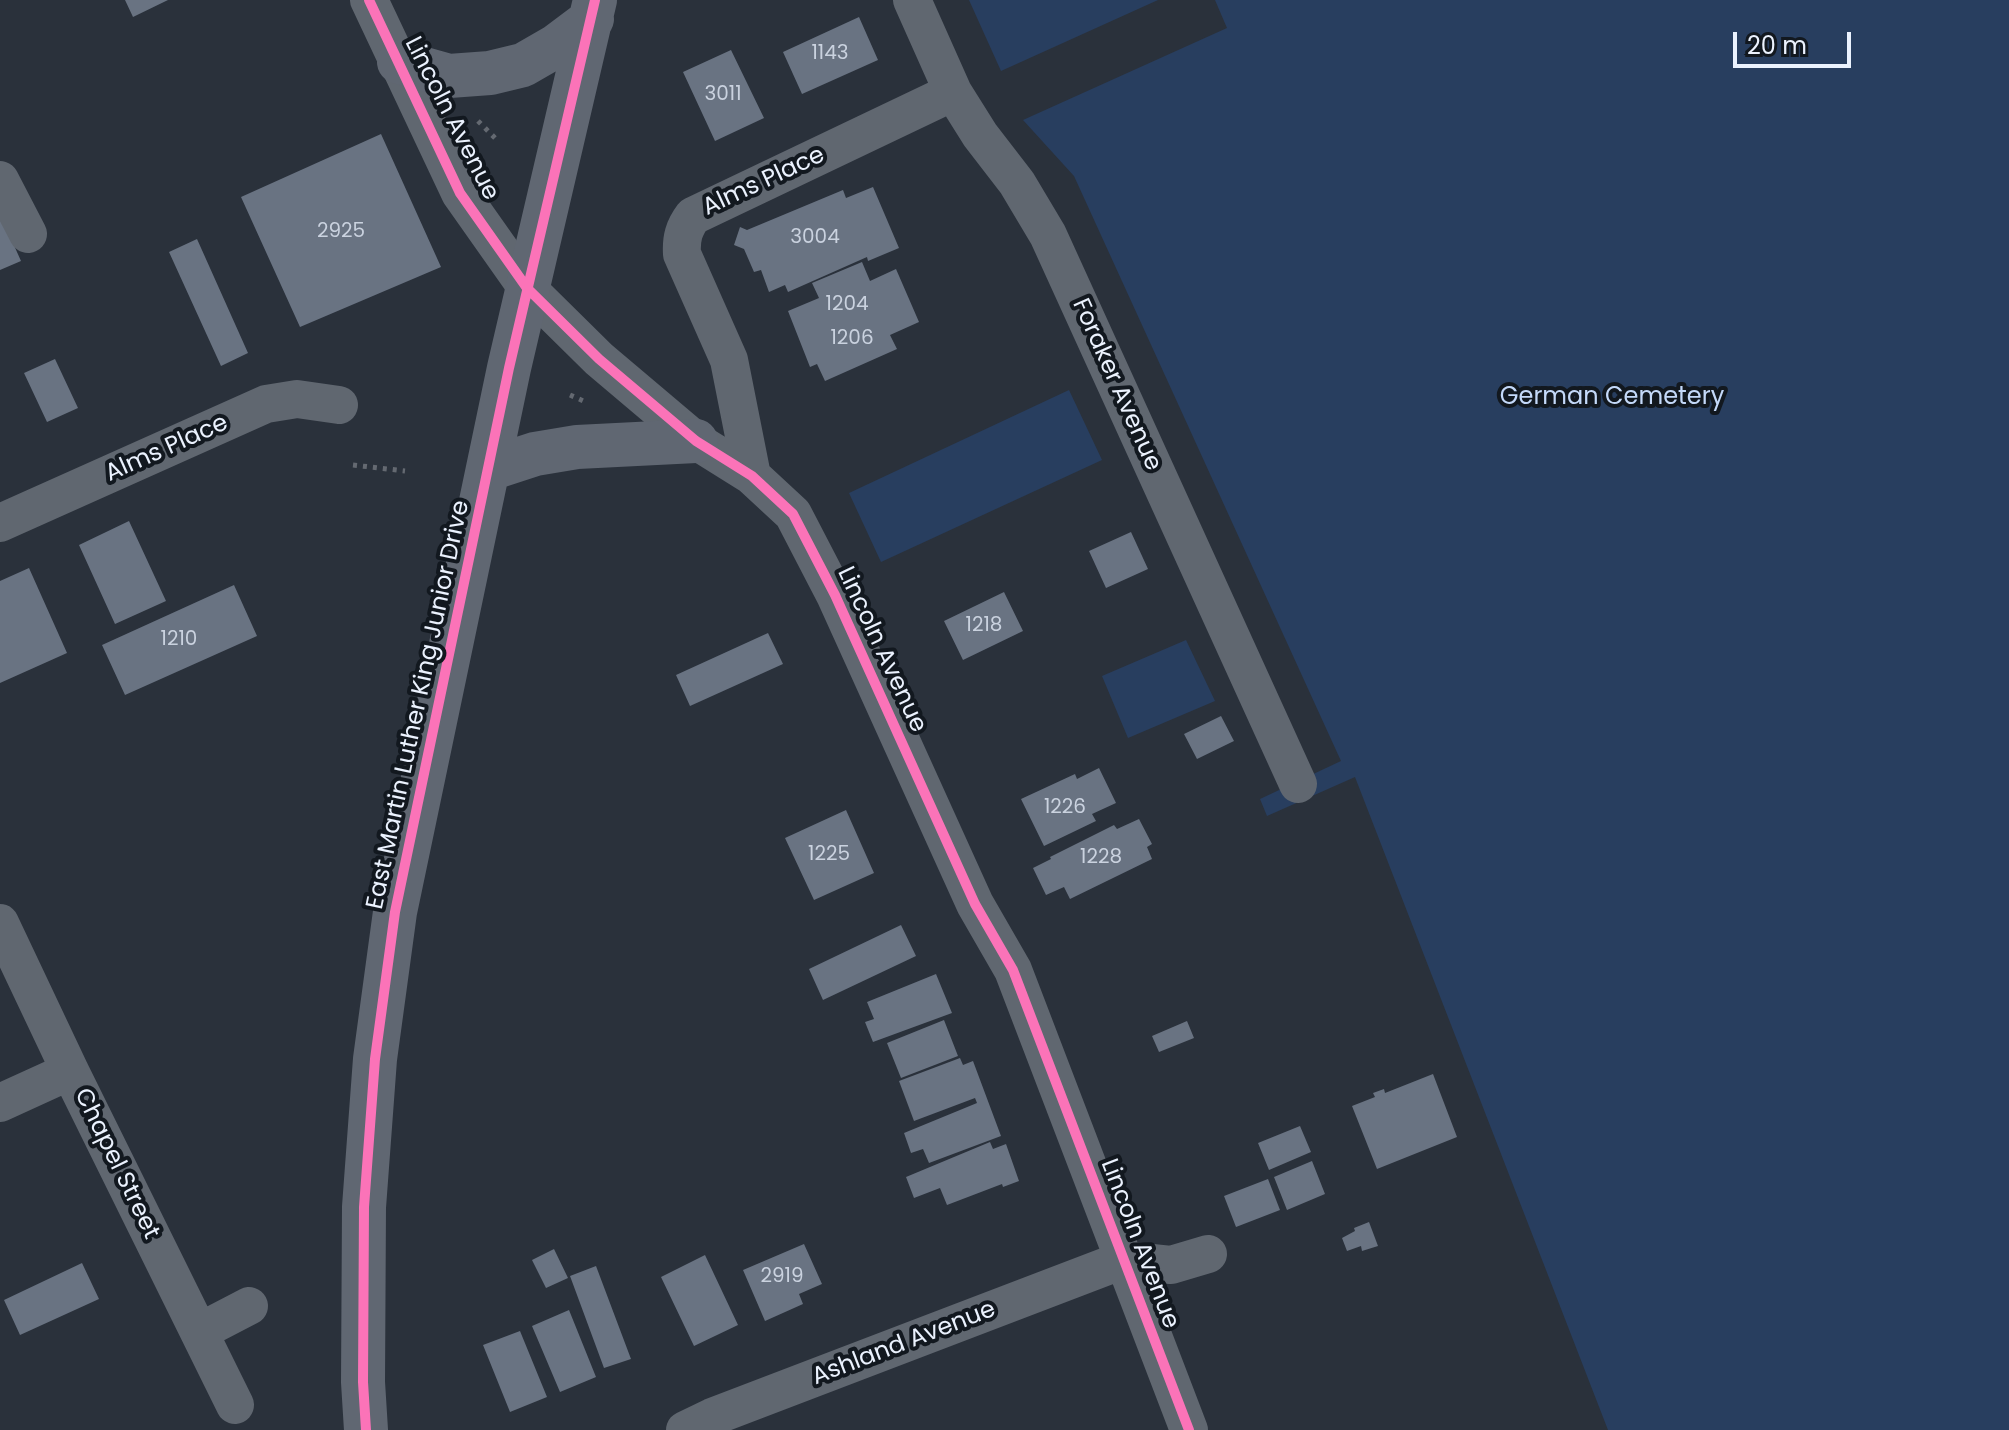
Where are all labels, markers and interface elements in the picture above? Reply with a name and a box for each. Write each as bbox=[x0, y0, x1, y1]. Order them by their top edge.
scale bar bbox=[1737, 16, 1855, 66]
text: 20 m bbox=[1747, 29, 1807, 62]
street label: Lincoln Avenue bbox=[397, 33, 505, 205]
house number: 1143 bbox=[811, 42, 849, 66]
house number: 3011 bbox=[704, 83, 742, 107]
street label: Alms Place bbox=[698, 141, 830, 223]
house number: 2925 bbox=[317, 220, 365, 244]
house number: 3004 bbox=[790, 226, 840, 250]
house number: 1204 bbox=[825, 293, 869, 317]
street label: Foraker Avenue bbox=[1065, 294, 1167, 476]
house number: 1206 bbox=[830, 327, 874, 351]
park label: German Cemetery bbox=[1500, 384, 1724, 412]
street label: Alms Place bbox=[101, 409, 233, 489]
street label: East Martin Luther King Junior Drive bbox=[362, 498, 476, 912]
street label: Lincoln Avenue bbox=[830, 563, 932, 737]
house number: 1218 bbox=[966, 614, 1002, 638]
house number: 1210 bbox=[161, 628, 197, 652]
house number: 1226 bbox=[1044, 796, 1086, 820]
house number: 1225 bbox=[808, 843, 850, 867]
house number: 1228 bbox=[1080, 846, 1122, 870]
street label: Chapel Street bbox=[67, 1084, 165, 1244]
street label: Lincoln Avenue bbox=[1093, 1155, 1185, 1333]
house number: 2919 bbox=[760, 1265, 804, 1289]
street label: Ashland Avenue bbox=[808, 1296, 1000, 1392]

